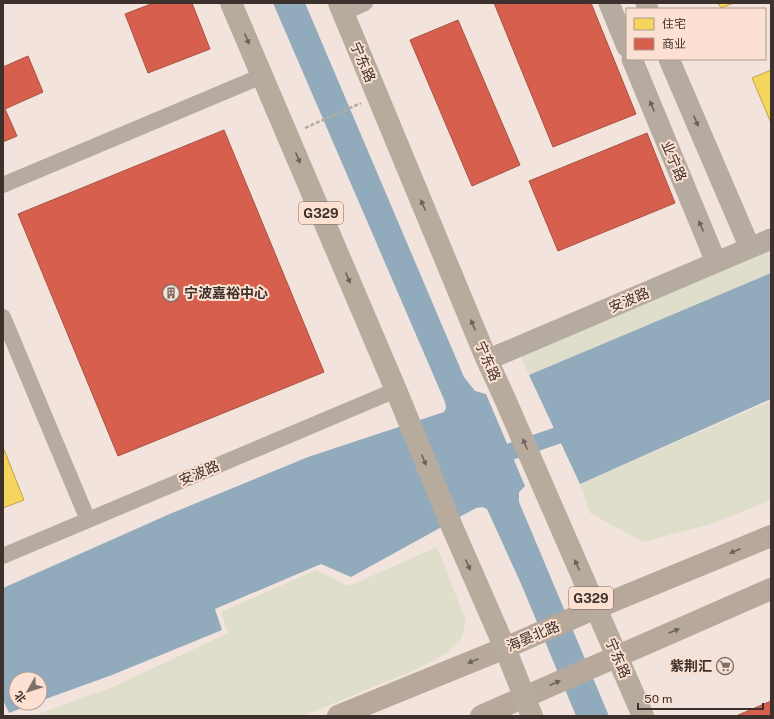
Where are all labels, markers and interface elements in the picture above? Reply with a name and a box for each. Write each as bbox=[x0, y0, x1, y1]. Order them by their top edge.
legend bbox=[626, 8, 766, 60]
text: 住宅 bbox=[662, 17, 686, 31]
one-way arrow bbox=[244, 33, 250, 45]
text: 商业 bbox=[662, 37, 686, 51]
street label: 宁东路 bbox=[347, 40, 379, 84]
one-way arrow bbox=[648, 100, 654, 112]
one-way arrow bbox=[693, 115, 699, 127]
street label: 业宁路 bbox=[658, 139, 690, 183]
one-way arrow bbox=[295, 153, 301, 164]
one-way arrow bbox=[419, 198, 425, 210]
road number: G329 bbox=[299, 202, 343, 224]
one-way arrow bbox=[698, 220, 704, 232]
one-way arrow bbox=[346, 273, 352, 285]
building icon: 宁波嘉裕中心 bbox=[161, 283, 181, 303]
street label: 安波路 bbox=[607, 284, 651, 316]
place label: 宁波嘉裕中心 bbox=[184, 285, 268, 301]
one-way arrow bbox=[469, 318, 475, 330]
street label: 宁东路 bbox=[472, 339, 504, 383]
one-way arrow bbox=[521, 438, 528, 450]
one-way arrow bbox=[422, 454, 428, 466]
street label: 安波路 bbox=[177, 457, 221, 489]
one-way arrow bbox=[729, 548, 741, 554]
one-way arrow bbox=[574, 559, 580, 570]
one-way arrow bbox=[466, 560, 472, 572]
road number: G329 bbox=[569, 587, 613, 609]
street label: 海晏北路 bbox=[504, 618, 562, 654]
one-way arrow bbox=[668, 628, 679, 634]
street label: 宁东路 bbox=[602, 636, 634, 680]
supermarket icon: 紫荆汇 bbox=[715, 656, 735, 676]
one-way arrow bbox=[468, 658, 479, 664]
place label: 紫荆汇 bbox=[670, 658, 712, 674]
north arrow bbox=[8, 671, 48, 711]
one-way arrow bbox=[549, 680, 560, 686]
scale bar bbox=[638, 685, 763, 711]
text: 北 bbox=[12, 689, 28, 705]
text: 50 m bbox=[644, 692, 672, 706]

